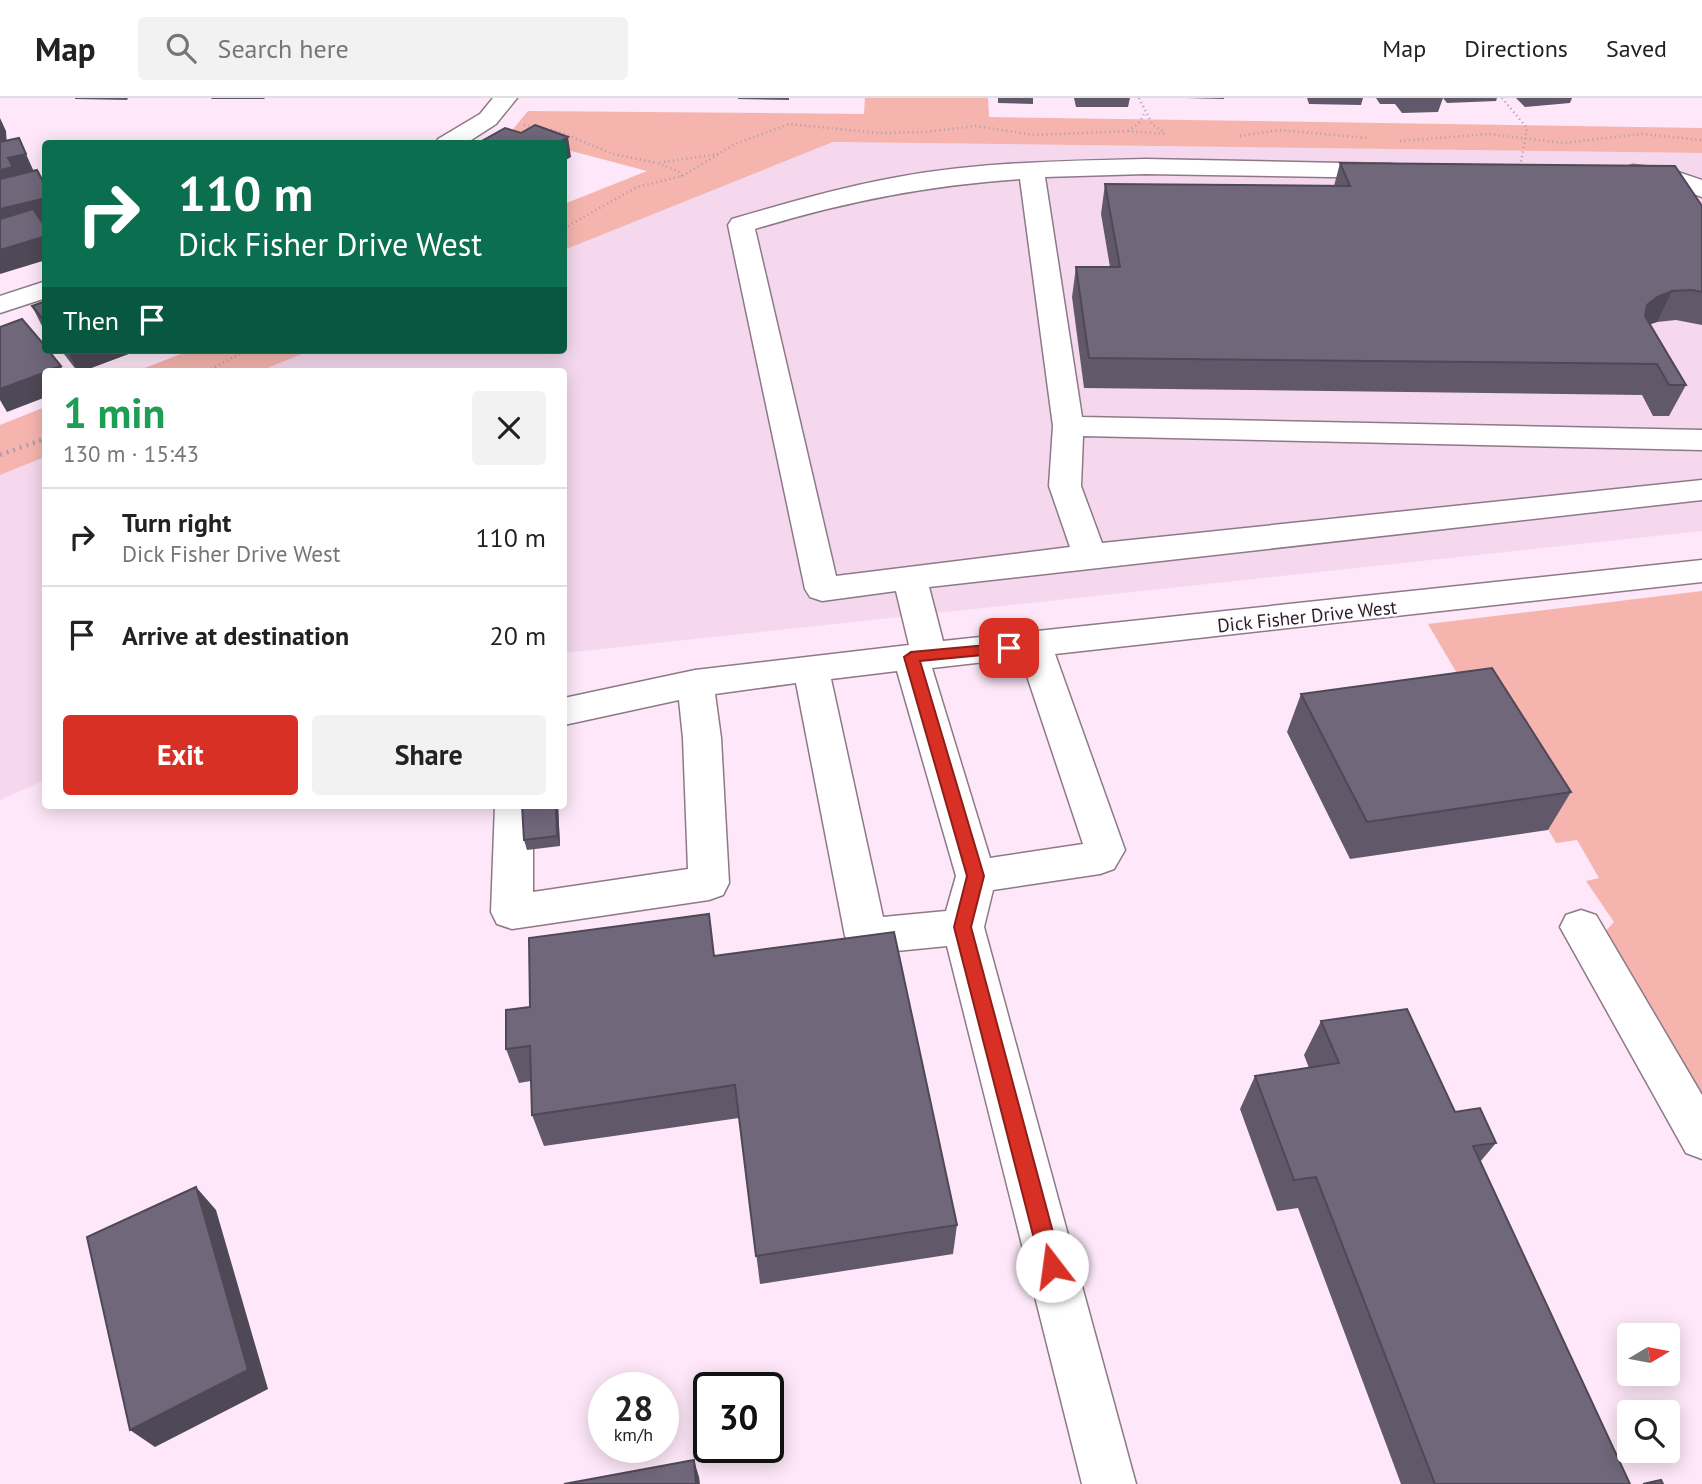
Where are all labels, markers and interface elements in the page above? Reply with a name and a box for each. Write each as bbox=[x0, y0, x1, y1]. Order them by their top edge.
search box bbox=[138, 17, 628, 80]
text: Map bbox=[35, 27, 96, 70]
icon: search bbox=[162, 29, 200, 67]
text: Search here bbox=[218, 32, 349, 65]
text: Map bbox=[1382, 33, 1426, 64]
text: Directions bbox=[1464, 33, 1568, 64]
text: Saved bbox=[1606, 33, 1667, 64]
text: 110 m bbox=[178, 161, 313, 225]
icon: right bbox=[63, 168, 154, 259]
text: Dick Fisher Drive West bbox=[178, 223, 482, 265]
icon: arrive bbox=[133, 301, 171, 339]
text: Then bbox=[63, 304, 119, 337]
text: 1 min bbox=[63, 385, 165, 440]
button: close bbox=[472, 391, 546, 465]
text: 130 m · 15:43 bbox=[63, 439, 199, 468]
text: Turn right bbox=[122, 506, 231, 539]
icon: right bbox=[63, 518, 101, 556]
text: 110 m bbox=[475, 521, 546, 554]
text: Dick Fisher Drive West bbox=[122, 539, 341, 568]
street label: Dick Fisher Drive West bbox=[1216, 595, 1399, 637]
icon: arrive bbox=[63, 616, 101, 654]
pin bbox=[979, 618, 1039, 678]
text: Arrive at destination bbox=[122, 619, 349, 652]
text: 20 m bbox=[490, 619, 546, 652]
icon: arrive bbox=[990, 629, 1028, 667]
button: Exit bbox=[63, 715, 298, 795]
button: Share bbox=[312, 715, 546, 795]
position arrow bbox=[1015, 1229, 1089, 1303]
north arrow bbox=[1617, 1323, 1680, 1386]
map controls bbox=[1617, 1323, 1680, 1463]
speed limit sign: 30 bbox=[693, 1372, 784, 1463]
text: 28 bbox=[614, 1385, 653, 1431]
button: search bbox=[1617, 1400, 1680, 1463]
text: km/h bbox=[614, 1423, 653, 1446]

